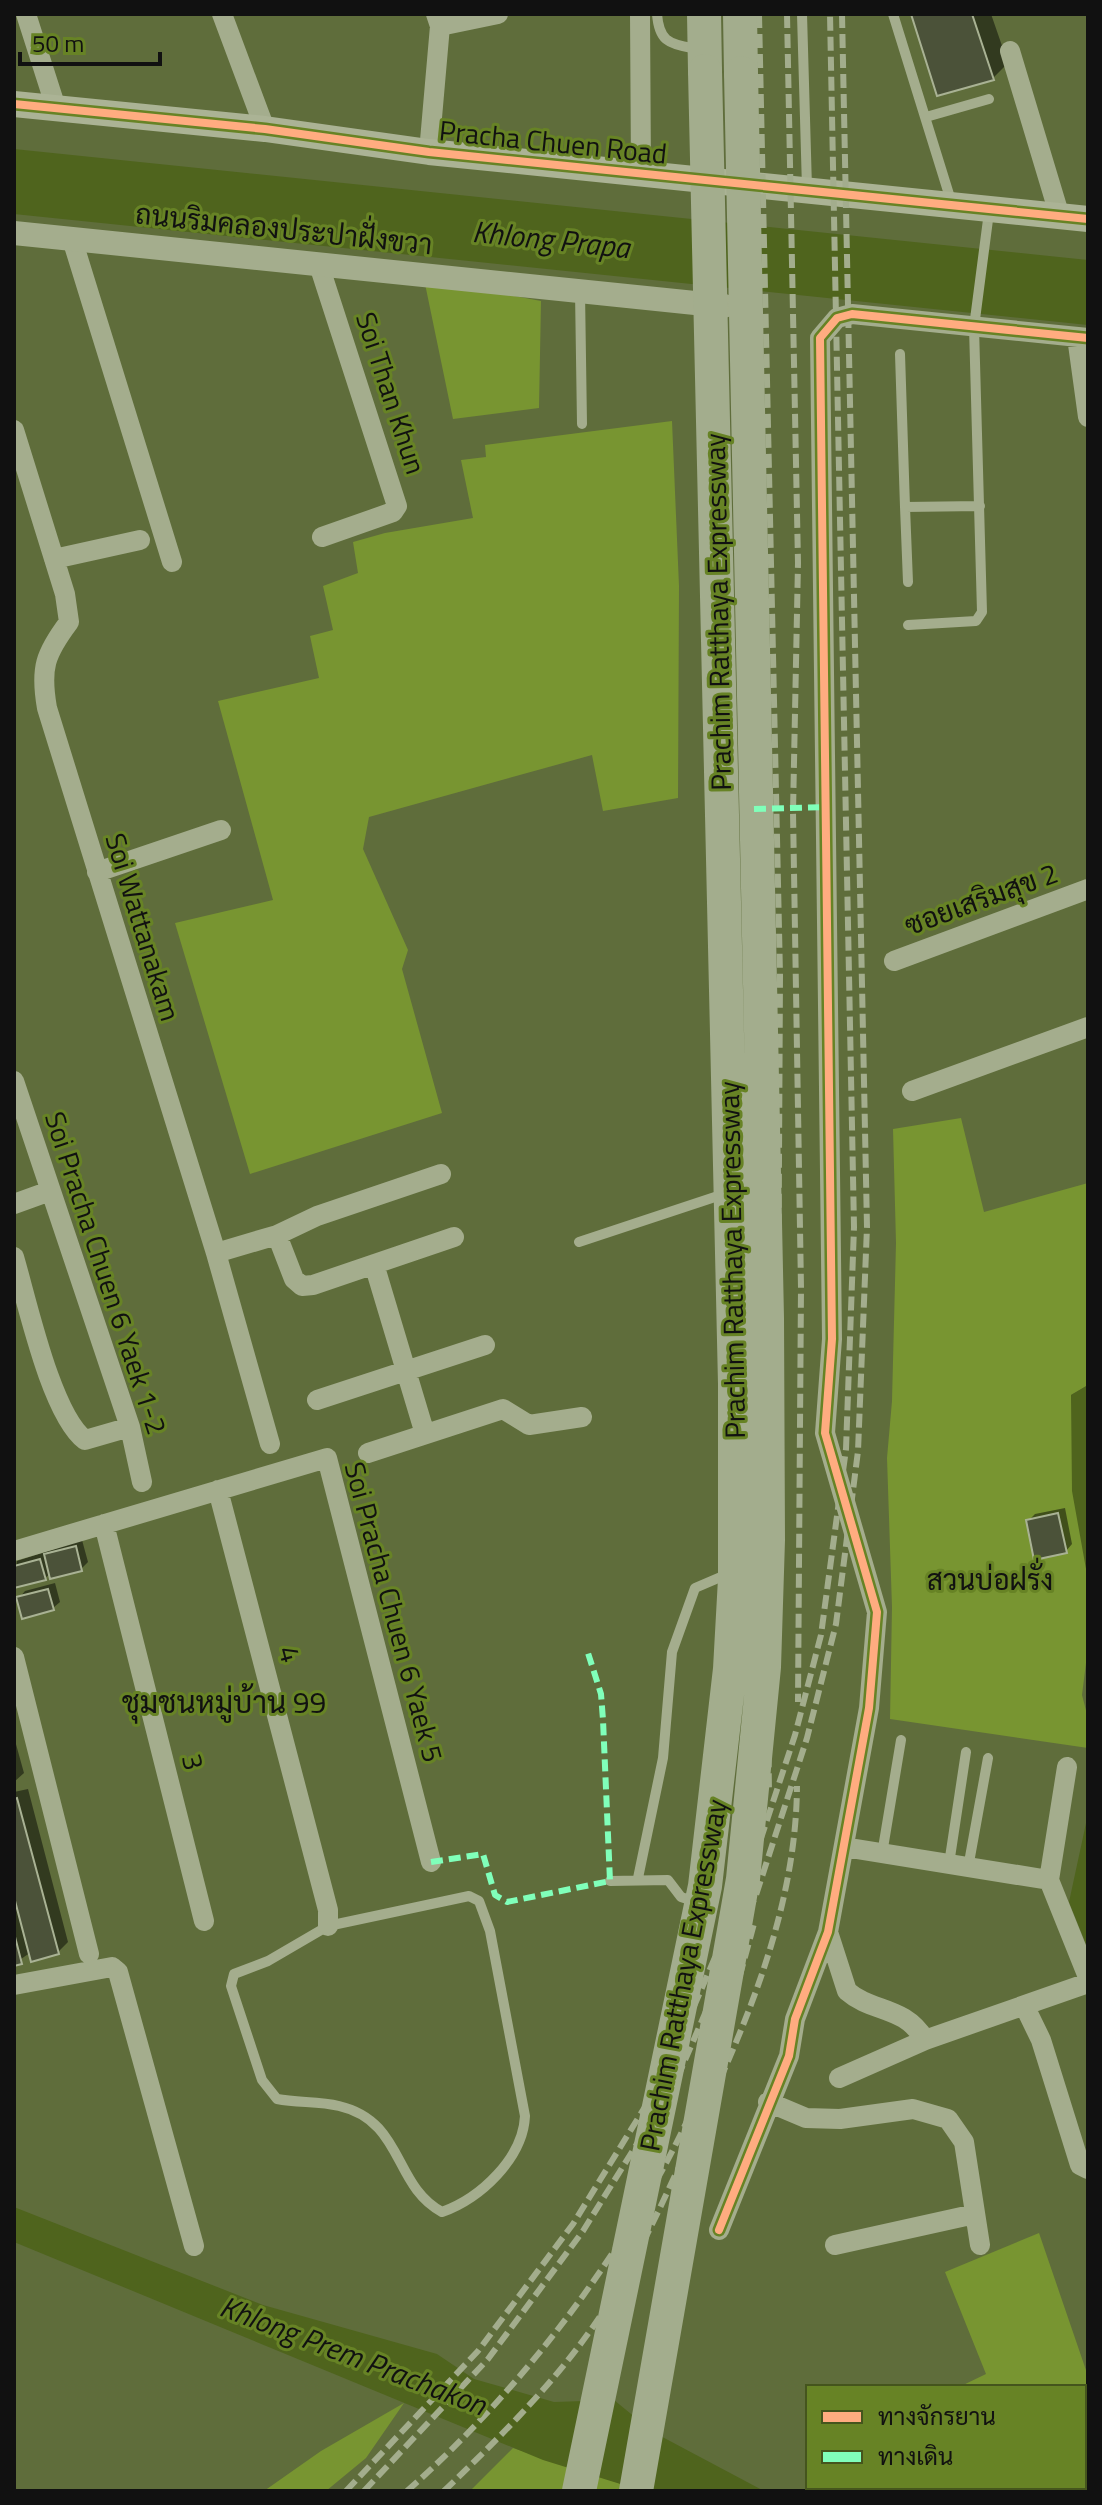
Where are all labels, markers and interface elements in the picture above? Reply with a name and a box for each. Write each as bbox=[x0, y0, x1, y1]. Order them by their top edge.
scale bar bbox=[20, 16, 160, 66]
text: 50 m bbox=[32, 25, 84, 61]
street label: Pracha Chuen Road bbox=[437, 108, 669, 175]
street label: ถนนริมคลองประปาฝั่งขวา bbox=[133, 190, 435, 265]
water label: Khlong Prapa bbox=[470, 208, 634, 270]
street label: Soi Than Khun bbox=[345, 306, 438, 479]
street label: Prachim Ratthaya Expressway bbox=[693, 433, 742, 791]
street label: Soi Wattanakam bbox=[95, 828, 192, 1026]
street label: ซอยเสริมสุข 2 bbox=[898, 851, 1063, 946]
street label: Prachim Ratthaya Expressway bbox=[707, 1081, 756, 1439]
street label: Soi Pracha Chuen 6 Yaek 1-2 bbox=[34, 1106, 179, 1440]
street label: Soi Pracha Chuen 6 Yaek 5 bbox=[334, 1457, 455, 1767]
park label: สวนบ่อฝรั่ง bbox=[927, 1557, 1053, 1601]
street label: 4 bbox=[268, 1641, 313, 1667]
district label: ชุมชนหมู่บ้าน 99 bbox=[122, 1679, 326, 1725]
street label: 3 bbox=[171, 1749, 216, 1775]
street label: Prachim Ratthaya Expressway bbox=[627, 1795, 738, 2155]
water label: Khlong Prem Prachakon bbox=[214, 2283, 494, 2427]
legend bbox=[806, 2385, 1086, 2489]
text: ทางจักรยาน bbox=[878, 2398, 996, 2434]
text: ทางเดิน bbox=[878, 2438, 953, 2474]

